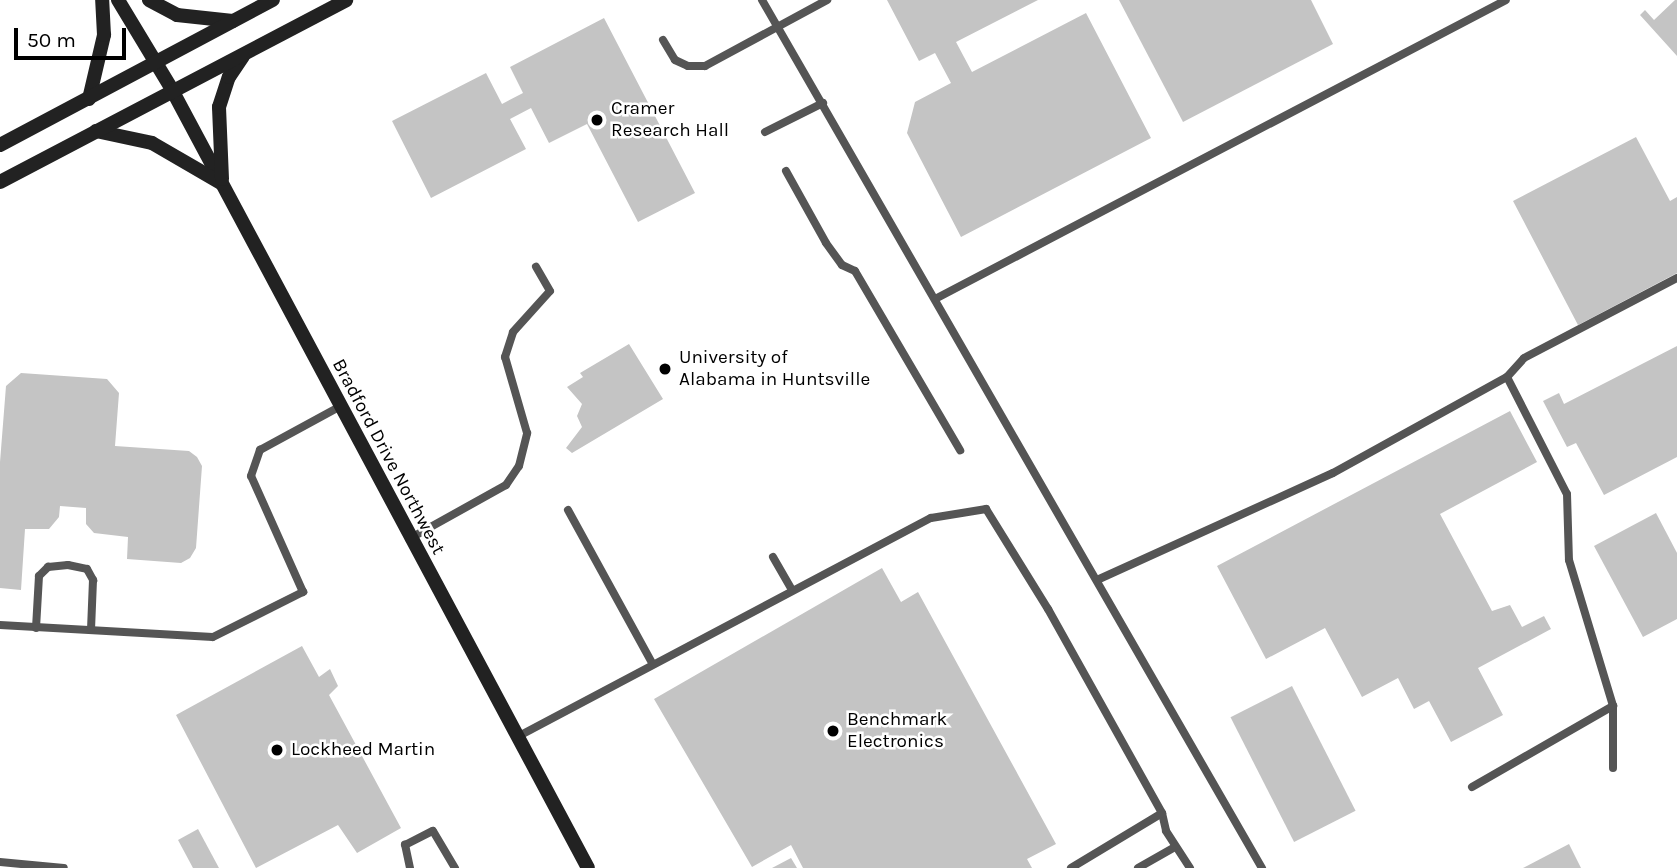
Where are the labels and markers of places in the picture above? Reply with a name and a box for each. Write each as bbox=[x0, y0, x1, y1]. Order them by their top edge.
place label: Cramer Research Hall bbox=[611, 98, 729, 142]
marker: Cramer Research Hall bbox=[589, 112, 605, 128]
place label: University of Alabama in Huntsville bbox=[679, 347, 870, 391]
marker: University of Alabama in Huntsville bbox=[657, 361, 673, 377]
place label: Benchmark Electronics bbox=[847, 709, 947, 753]
marker: Benchmark Electronics bbox=[825, 723, 841, 739]
place label: Lockheed Martin bbox=[291, 739, 435, 761]
marker: Lockheed Martin bbox=[269, 742, 285, 758]

